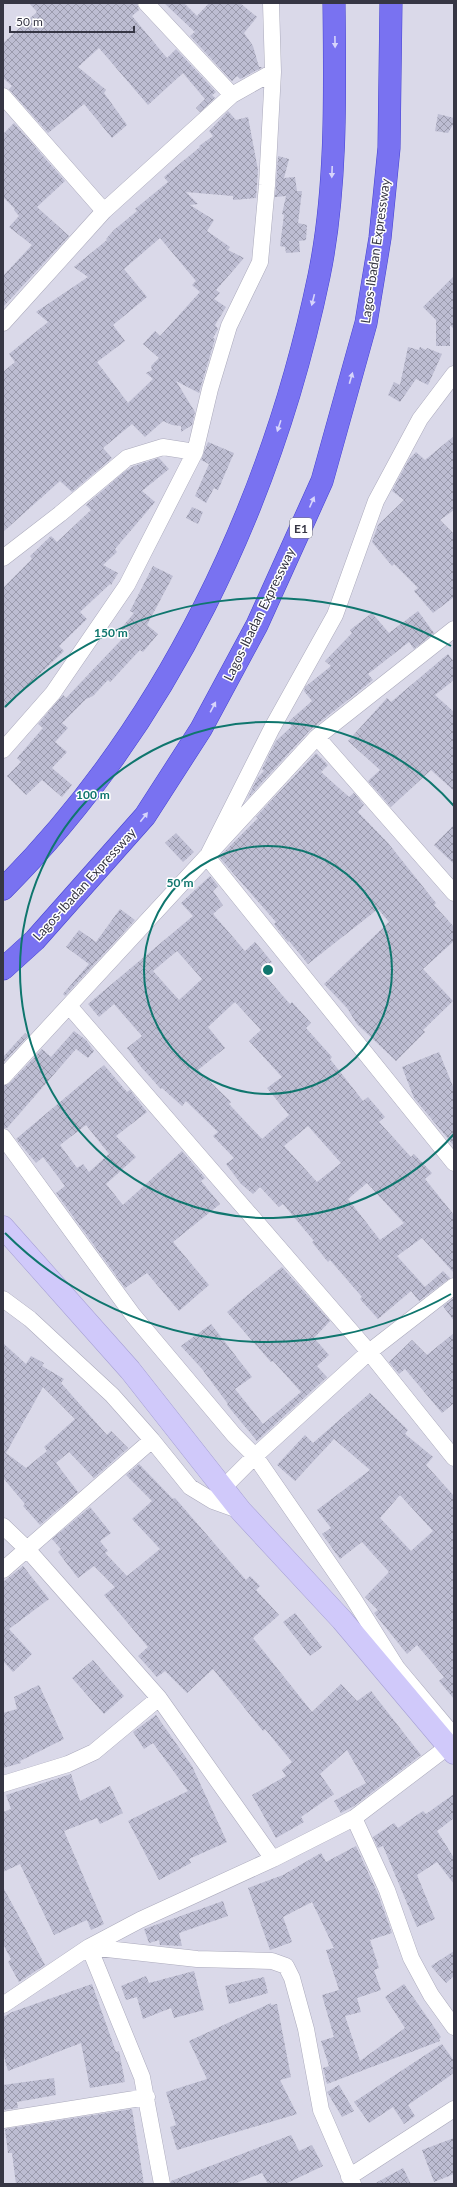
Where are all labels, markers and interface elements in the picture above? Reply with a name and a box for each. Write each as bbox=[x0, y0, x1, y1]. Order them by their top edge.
scale bar bbox=[10, 8, 134, 34]
text: 50 m bbox=[16, 14, 43, 29]
one-way arrow bbox=[331, 36, 338, 48]
one-way arrow bbox=[328, 166, 335, 178]
street label: Lagos-Ibadan Expressway bbox=[357, 177, 393, 325]
one-way arrow bbox=[310, 295, 316, 307]
one-way arrow bbox=[348, 372, 354, 384]
one-way arrow bbox=[276, 420, 282, 432]
one-way arrow bbox=[309, 496, 315, 508]
road number: E1 bbox=[290, 518, 312, 538]
street label: Lagos-Ibadan Expressway bbox=[220, 545, 298, 683]
text: 150 m bbox=[94, 625, 128, 640]
one-way arrow bbox=[209, 701, 216, 713]
text: 100 m bbox=[76, 787, 110, 802]
one-way arrow bbox=[139, 812, 148, 823]
street label: Lagos-Ibadan Expressway bbox=[29, 824, 139, 944]
text: 50 m bbox=[167, 875, 193, 890]
centre of rings bbox=[261, 963, 275, 977]

